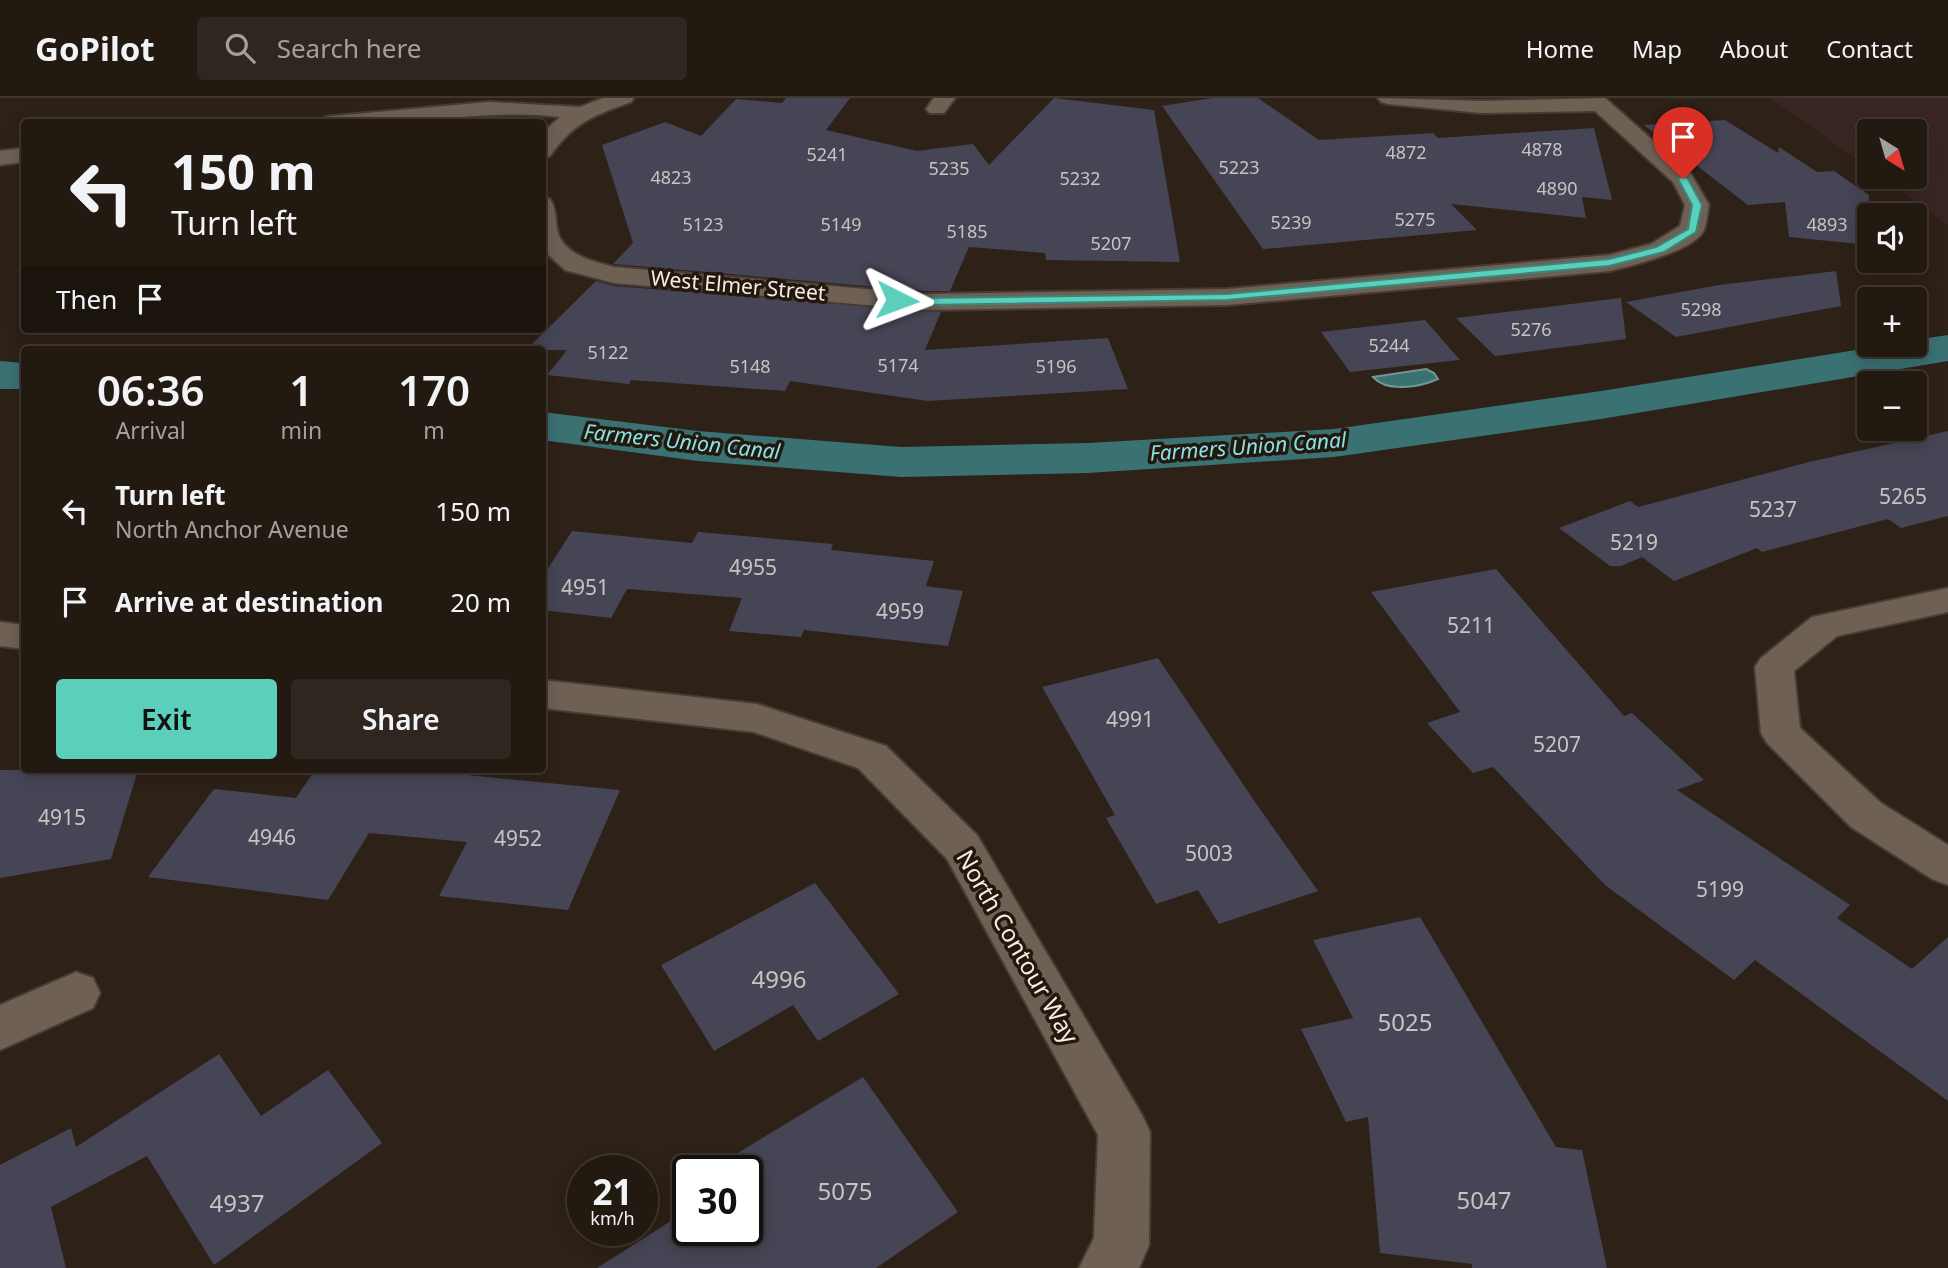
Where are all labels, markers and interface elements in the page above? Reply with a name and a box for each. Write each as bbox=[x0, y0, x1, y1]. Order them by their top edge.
search box bbox=[197, 17, 687, 80]
text: GoPilot bbox=[35, 26, 155, 71]
icon: search bbox=[221, 29, 259, 67]
text: Search here bbox=[277, 30, 421, 66]
text: Home bbox=[1526, 32, 1594, 65]
text: Map bbox=[1632, 32, 1682, 65]
text: About bbox=[1720, 32, 1788, 65]
text: Contact bbox=[1826, 32, 1913, 65]
pin bbox=[1653, 107, 1713, 179]
icon: arrive bbox=[1664, 118, 1702, 156]
north arrow bbox=[1857, 119, 1927, 189]
map controls bbox=[1857, 119, 1927, 441]
house number: 4878 bbox=[1521, 137, 1563, 161]
text: 150 m bbox=[171, 138, 316, 204]
house number: 4872 bbox=[1385, 140, 1427, 164]
house number: 5241 bbox=[806, 142, 848, 166]
icon: left bbox=[56, 147, 147, 238]
house number: 5223 bbox=[1218, 155, 1260, 179]
house number: 5235 bbox=[928, 156, 970, 180]
house number: 4823 bbox=[650, 165, 692, 189]
house number: 5232 bbox=[1059, 166, 1101, 190]
house number: 4890 bbox=[1536, 176, 1578, 200]
text: Turn left bbox=[171, 201, 297, 244]
button: sound bbox=[1857, 203, 1927, 273]
house number: 5275 bbox=[1394, 207, 1436, 231]
house number: 5239 bbox=[1270, 210, 1312, 234]
house number: 5123 bbox=[682, 212, 724, 236]
house number: 5149 bbox=[820, 212, 862, 236]
house number: 4893 bbox=[1806, 212, 1848, 236]
house number: 5185 bbox=[946, 219, 988, 243]
house number: 5207 bbox=[1090, 231, 1132, 255]
street label: West Elmer Street bbox=[649, 263, 827, 307]
position arrow bbox=[860, 263, 934, 337]
icon: arrive bbox=[131, 280, 169, 318]
text: Then bbox=[56, 281, 117, 317]
button: + bbox=[1857, 287, 1927, 357]
house number: 5298 bbox=[1680, 297, 1722, 321]
house number: 5276 bbox=[1510, 317, 1552, 341]
house number: 5244 bbox=[1368, 333, 1410, 357]
house number: 5122 bbox=[587, 340, 629, 364]
house number: 5174 bbox=[877, 353, 919, 377]
house number: 5148 bbox=[729, 354, 771, 378]
house number: 5196 bbox=[1035, 354, 1077, 378]
text: 06:36 bbox=[97, 361, 205, 418]
text: 1 bbox=[289, 361, 313, 418]
text: 170 bbox=[398, 361, 470, 418]
button: − bbox=[1857, 371, 1927, 441]
text: Arrival bbox=[116, 414, 186, 446]
text: min bbox=[280, 414, 322, 446]
text: m bbox=[423, 414, 445, 446]
water label: Farmers Union Canal bbox=[583, 417, 782, 465]
water label: Farmers Union Canal bbox=[1149, 425, 1348, 467]
text: Turn left bbox=[115, 477, 226, 513]
house number: 5265 bbox=[1879, 482, 1927, 510]
icon: left bbox=[56, 492, 94, 530]
text: 150 m bbox=[435, 493, 511, 529]
house number: 5237 bbox=[1749, 495, 1797, 523]
text: North Anchor Avenue bbox=[115, 513, 349, 545]
house number: 5219 bbox=[1610, 528, 1658, 556]
house number: 4955 bbox=[729, 553, 777, 581]
house number: 4951 bbox=[561, 573, 609, 601]
icon: arrive bbox=[56, 583, 94, 621]
text: Arrive at destination bbox=[115, 584, 384, 620]
text: 20 m bbox=[450, 584, 511, 620]
house number: 4959 bbox=[876, 597, 924, 625]
house number: 5211 bbox=[1447, 611, 1495, 639]
button: Exit bbox=[56, 679, 277, 759]
button: Share bbox=[291, 679, 511, 759]
house number: 4991 bbox=[1106, 705, 1154, 733]
house number: 5207 bbox=[1533, 730, 1581, 758]
house number: 4915 bbox=[38, 803, 86, 831]
house number: 4946 bbox=[248, 823, 296, 851]
house number: 4952 bbox=[494, 824, 542, 852]
house number: 5003 bbox=[1185, 839, 1233, 867]
street label: North Contour Way bbox=[949, 843, 1088, 1050]
house number: 5199 bbox=[1696, 875, 1744, 903]
house number: 4996 bbox=[752, 962, 806, 995]
house number: 5025 bbox=[1378, 1005, 1432, 1038]
speed limit sign: 30 bbox=[672, 1155, 763, 1246]
text: 21 bbox=[592, 1168, 633, 1215]
house number: 5075 bbox=[818, 1174, 872, 1207]
house number: 5047 bbox=[1457, 1183, 1511, 1216]
house number: 4937 bbox=[210, 1186, 264, 1219]
text: km/h bbox=[590, 1206, 635, 1230]

